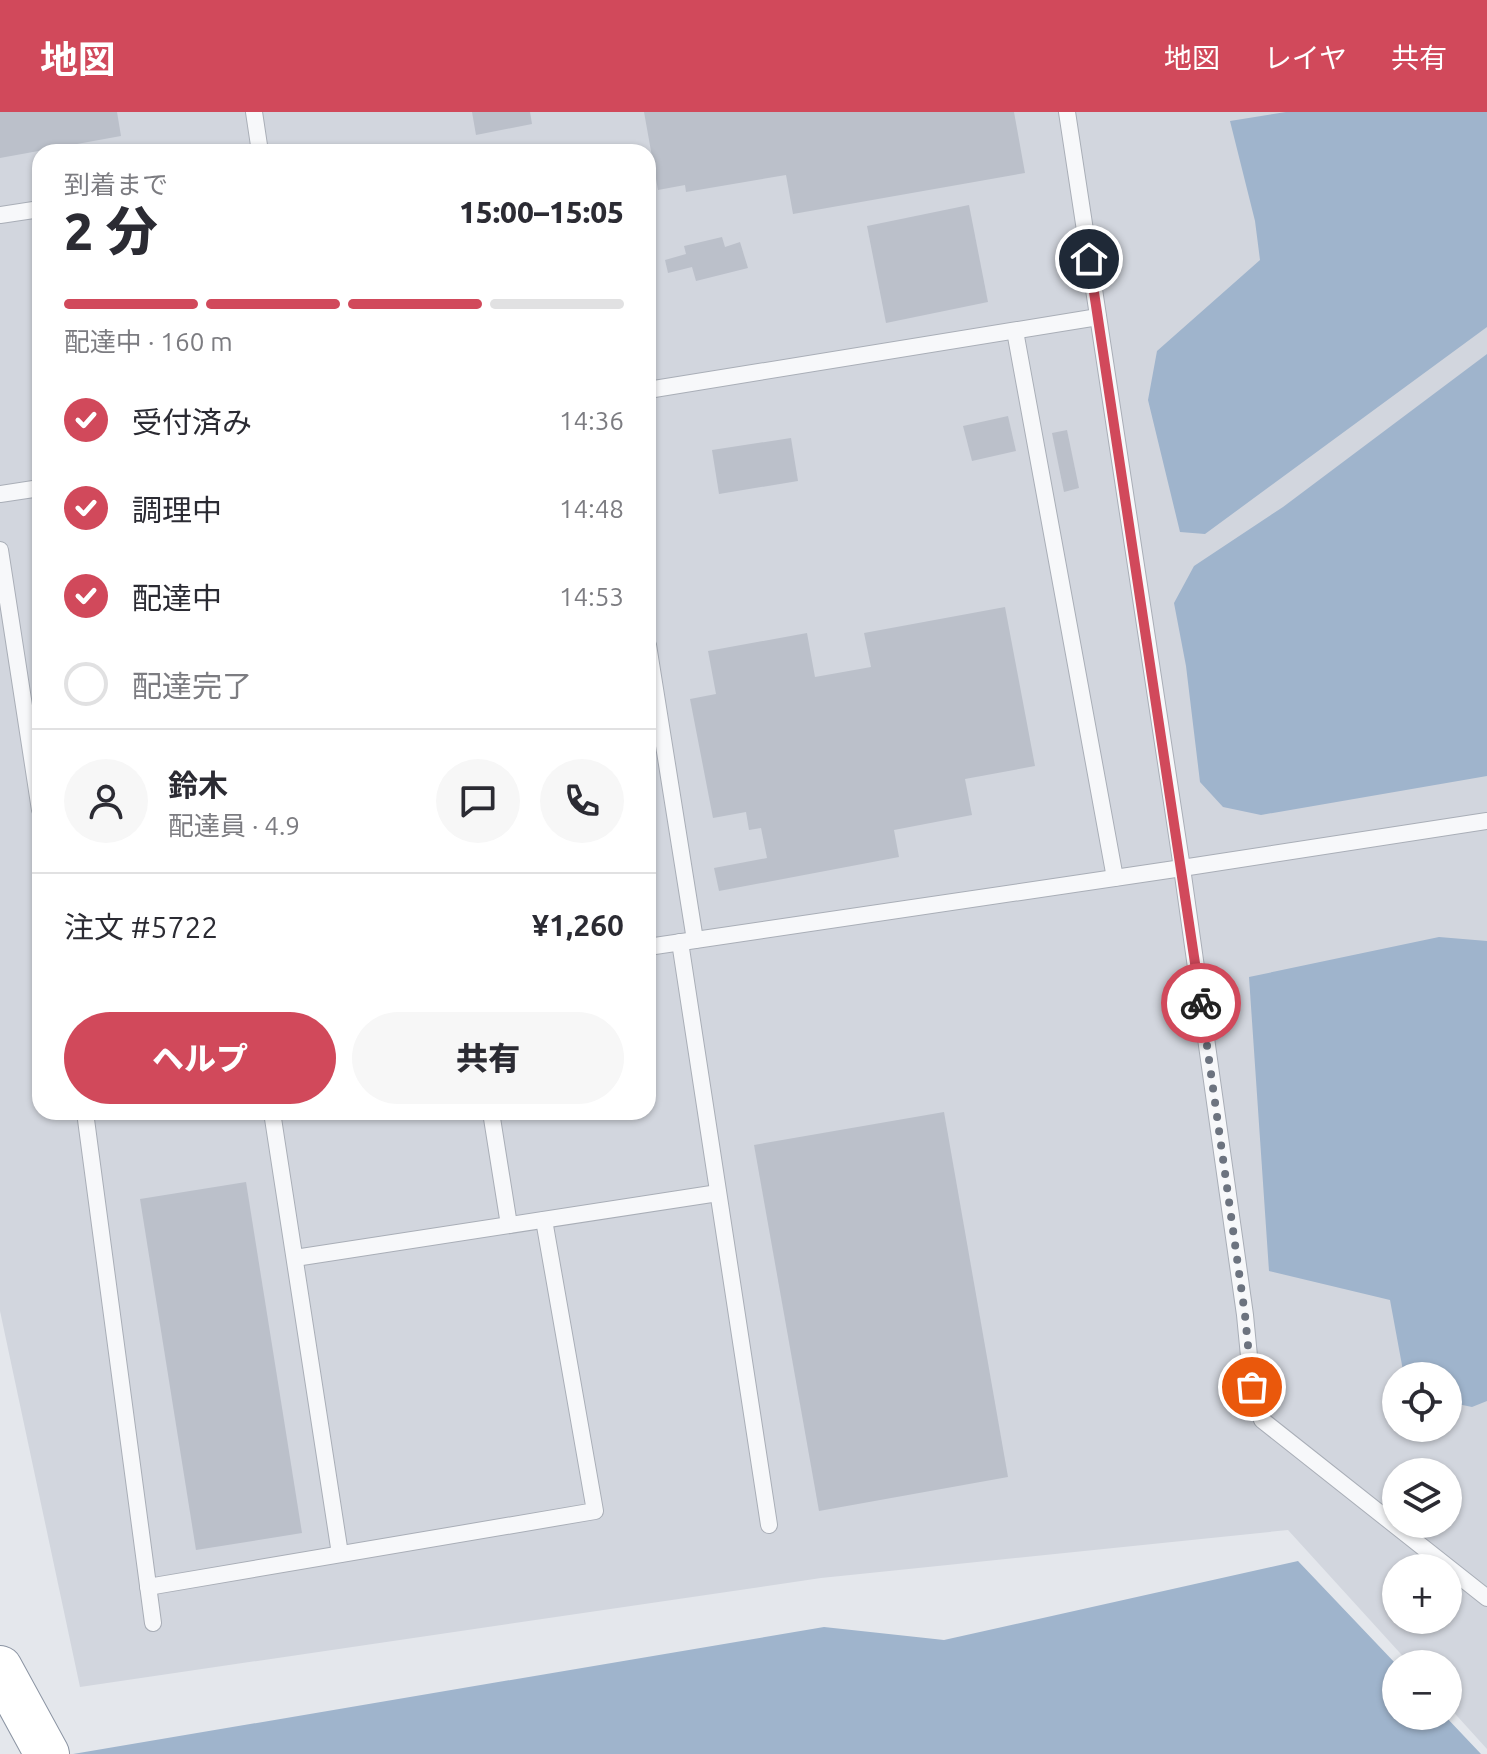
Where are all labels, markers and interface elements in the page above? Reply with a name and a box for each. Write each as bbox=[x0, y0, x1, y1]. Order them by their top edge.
text: 地図 bbox=[40, 38, 116, 80]
text: 地図 bbox=[1164, 42, 1220, 73]
text: レイヤ bbox=[1264, 42, 1347, 73]
text: 共有 bbox=[1391, 42, 1447, 73]
text: 到着まで bbox=[64, 170, 168, 199]
text: 15:00–15:05 bbox=[459, 195, 624, 229]
text: 2 分 bbox=[64, 202, 158, 260]
pin bbox=[1055, 225, 1123, 293]
icon: home bbox=[1067, 237, 1111, 281]
text: 配達中 · 160 m bbox=[64, 327, 233, 356]
icon: check bbox=[64, 398, 108, 442]
text: 受付済み bbox=[132, 405, 252, 439]
text: 14:36 bbox=[559, 406, 624, 435]
icon: check bbox=[64, 486, 108, 530]
text: 調理中 bbox=[132, 493, 222, 527]
text: 14:48 bbox=[559, 494, 624, 523]
icon: check bbox=[64, 574, 108, 618]
text: 配達中 bbox=[132, 581, 222, 615]
text: 14:53 bbox=[559, 582, 624, 611]
text: 配達完了 bbox=[132, 669, 252, 703]
button: person bbox=[64, 759, 148, 843]
button: chat bbox=[436, 759, 520, 843]
button: phone bbox=[540, 759, 624, 843]
text: 鈴木 bbox=[168, 768, 228, 802]
text: 配達員 · 4.9 bbox=[168, 811, 300, 840]
text: ¥1,260 bbox=[532, 908, 624, 942]
text: 注文 #5722 bbox=[64, 910, 218, 944]
courier bbox=[1161, 963, 1241, 1043]
icon: bike bbox=[1179, 981, 1223, 1025]
button: ヘルプ bbox=[64, 1012, 336, 1104]
button: 共有 bbox=[352, 1012, 624, 1104]
pin bbox=[1218, 1353, 1286, 1421]
map controls bbox=[1382, 1362, 1462, 1730]
button: locate bbox=[1382, 1362, 1462, 1442]
icon: bag bbox=[1230, 1365, 1274, 1409]
button: layers bbox=[1382, 1458, 1462, 1538]
button: + bbox=[1382, 1554, 1462, 1634]
button: − bbox=[1382, 1650, 1462, 1730]

